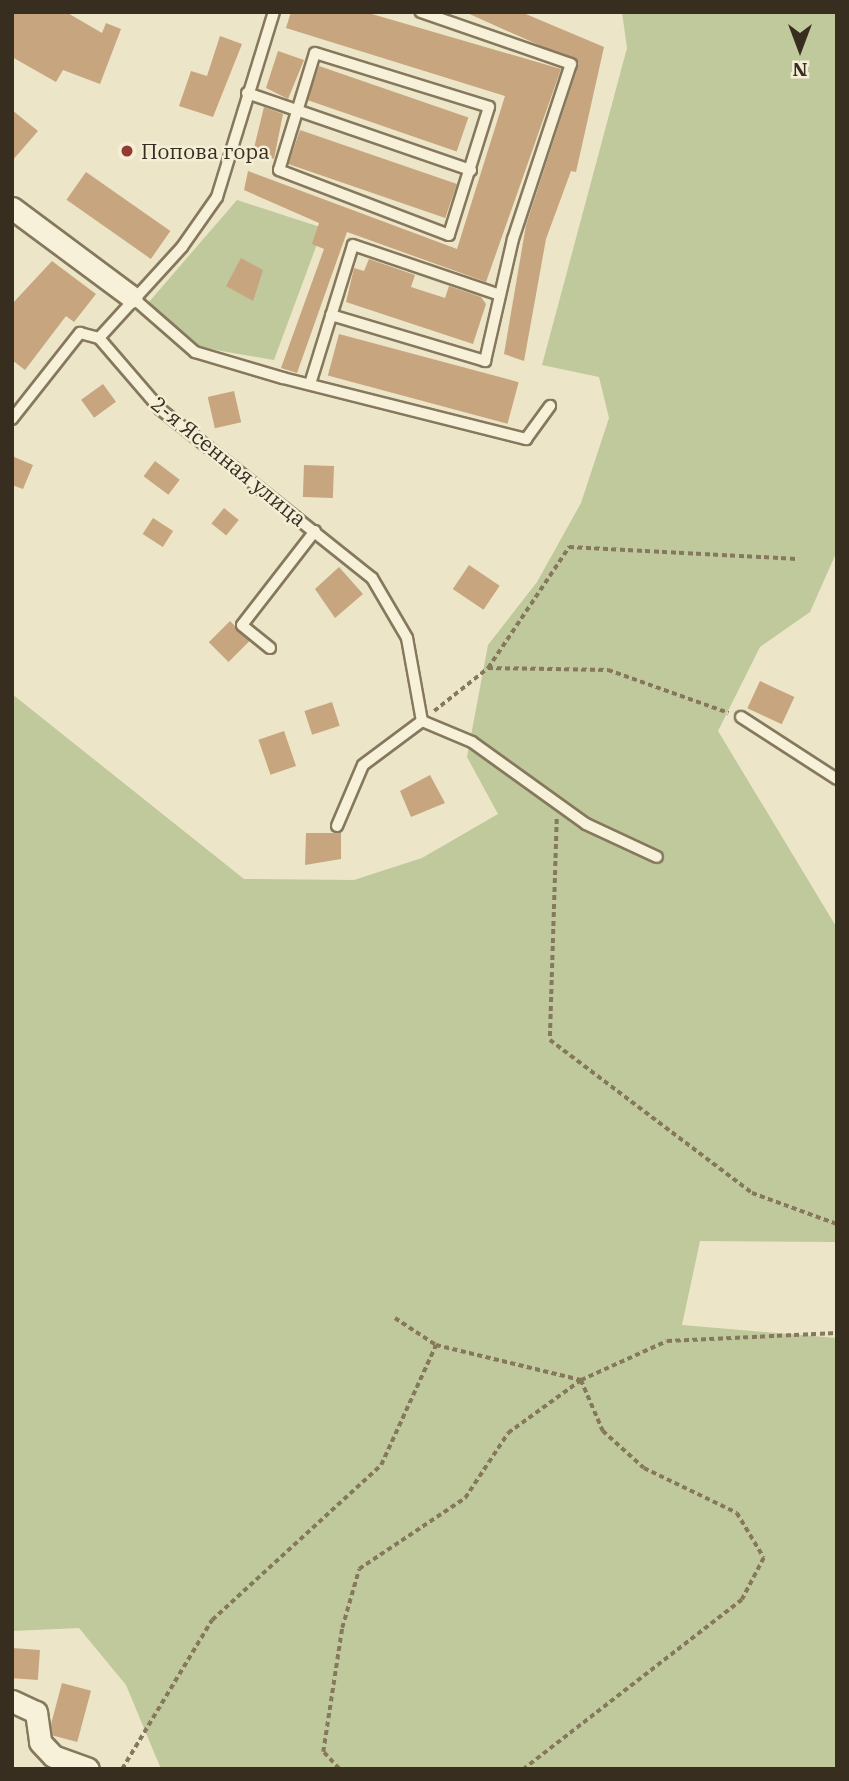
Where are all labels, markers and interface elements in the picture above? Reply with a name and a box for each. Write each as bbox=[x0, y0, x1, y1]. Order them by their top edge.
north arrow bbox=[765, 14, 835, 84]
text: N bbox=[792, 58, 808, 82]
place label: Попова гора bbox=[141, 138, 270, 164]
marker: Попова гора bbox=[119, 143, 135, 159]
street label: 2-я Ясенная улица bbox=[146, 391, 312, 531]

